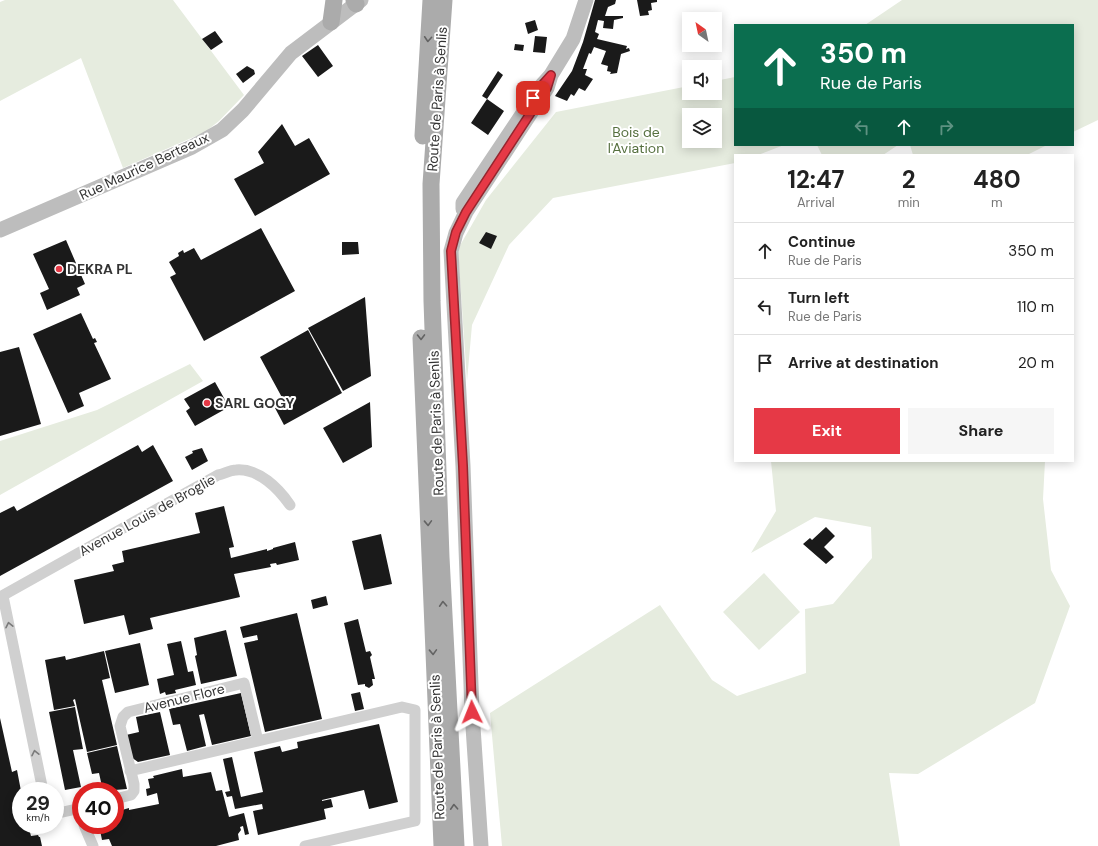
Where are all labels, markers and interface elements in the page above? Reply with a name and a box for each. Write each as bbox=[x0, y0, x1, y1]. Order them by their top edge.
north arrow bbox=[682, 12, 722, 52]
map controls bbox=[682, 12, 722, 148]
street label: Route de Paris à Senlis bbox=[423, 26, 451, 172]
text: 350 m bbox=[820, 35, 907, 72]
one-way arrow bbox=[424, 36, 433, 42]
icon: ahead bbox=[754, 40, 806, 92]
button: sound bbox=[682, 60, 722, 100]
text: Rue de Paris bbox=[820, 71, 922, 95]
pin bbox=[516, 81, 550, 115]
icon: arrive bbox=[522, 87, 544, 109]
button: layers bbox=[682, 108, 722, 148]
icon: left bbox=[851, 116, 873, 138]
icon: ahead bbox=[893, 116, 915, 138]
icon: right bbox=[935, 116, 957, 138]
park label: Bois de l'Aviation bbox=[608, 123, 664, 157]
street label: Rue Maurice Berteaux bbox=[76, 128, 212, 204]
text: 12:47 bbox=[787, 164, 844, 195]
text: 2 bbox=[902, 164, 916, 195]
text: 480 bbox=[973, 164, 1021, 195]
text: Arrival bbox=[797, 194, 835, 211]
text: min bbox=[898, 194, 920, 211]
text: m bbox=[991, 194, 1003, 211]
text: Continue bbox=[788, 232, 856, 252]
icon: ahead bbox=[754, 240, 776, 262]
text: 350 m bbox=[1008, 241, 1054, 261]
text: Rue de Paris bbox=[788, 252, 862, 269]
place label: DEKRA PL bbox=[67, 260, 133, 278]
marker: DEKRA PL bbox=[54, 264, 64, 274]
text: Turn left bbox=[788, 288, 849, 308]
icon: left bbox=[754, 296, 776, 318]
text: 110 m bbox=[1017, 297, 1054, 317]
text: Rue de Paris bbox=[788, 308, 862, 325]
one-way arrow bbox=[417, 334, 425, 340]
street label: Route de Paris à Senlis bbox=[424, 350, 448, 496]
icon: arrive bbox=[754, 352, 776, 374]
text: Arrive at destination bbox=[788, 353, 939, 373]
text: 20 m bbox=[1018, 353, 1054, 373]
place label: SARL GOGY bbox=[215, 394, 295, 412]
marker: SARL GOGY bbox=[202, 398, 212, 408]
button: Exit bbox=[754, 408, 900, 454]
button: Share bbox=[908, 408, 1054, 454]
street label: Avenue Louis de Broglie bbox=[76, 470, 218, 560]
one-way arrow bbox=[424, 520, 432, 526]
one-way arrow bbox=[439, 601, 448, 607]
one-way arrow bbox=[5, 622, 13, 629]
one-way arrow bbox=[429, 649, 438, 656]
street label: Route de Paris à Senlis bbox=[425, 674, 449, 820]
street label: Avenue Flore bbox=[142, 679, 227, 717]
position arrow bbox=[451, 691, 493, 733]
one-way arrow bbox=[31, 750, 40, 756]
speed limit sign: 40 bbox=[72, 782, 124, 834]
text: 29 bbox=[26, 790, 50, 816]
one-way arrow bbox=[450, 804, 458, 810]
text: km/h bbox=[26, 811, 50, 824]

